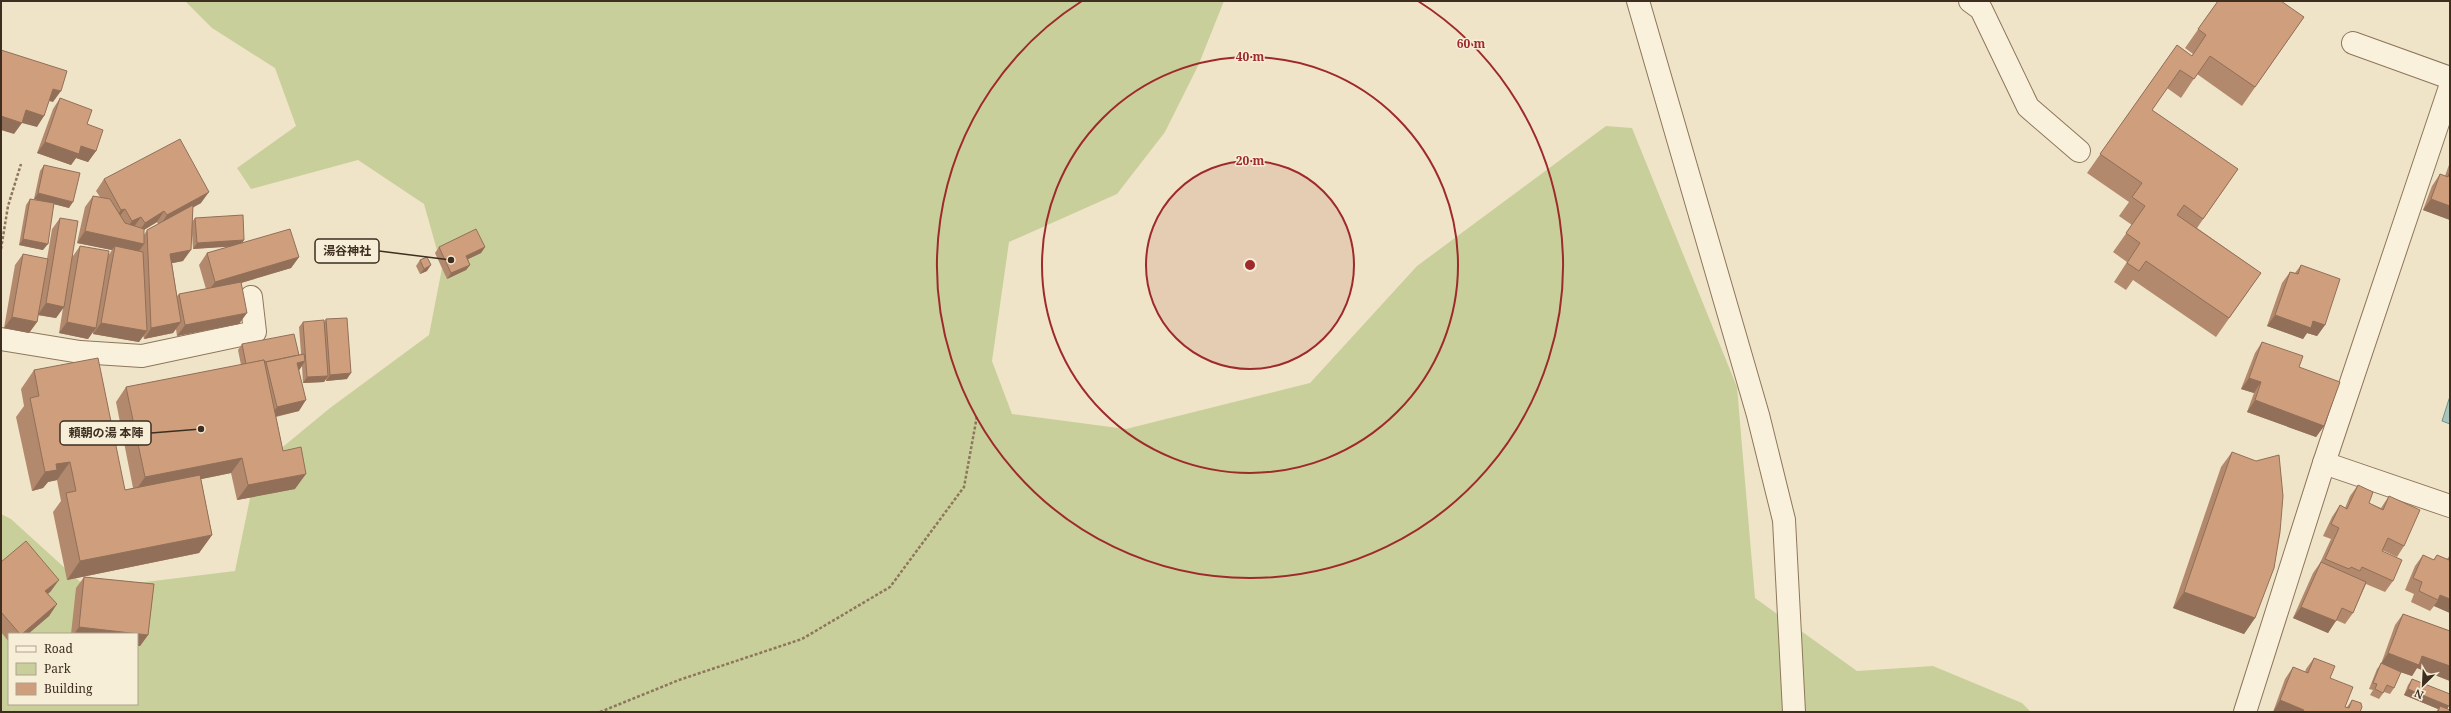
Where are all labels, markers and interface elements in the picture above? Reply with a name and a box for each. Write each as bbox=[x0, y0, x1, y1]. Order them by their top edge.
text: 60 m bbox=[1457, 35, 1485, 52]
text: 40 m bbox=[1236, 48, 1264, 65]
text: 20 m bbox=[1236, 152, 1264, 169]
callout: 湯谷神社 bbox=[315, 239, 379, 263]
text: 湯谷神社 bbox=[323, 242, 371, 259]
centre of rings bbox=[1243, 258, 1257, 272]
callout: 頼朝の湯 本陣 bbox=[60, 421, 151, 445]
text: 頼朝の湯 本陣 bbox=[68, 424, 144, 441]
legend bbox=[8, 633, 138, 705]
text: Road bbox=[44, 640, 74, 657]
text: Park bbox=[44, 660, 72, 677]
north arrow bbox=[2403, 665, 2443, 705]
text: Building bbox=[44, 680, 93, 697]
text: N bbox=[2411, 686, 2426, 703]

